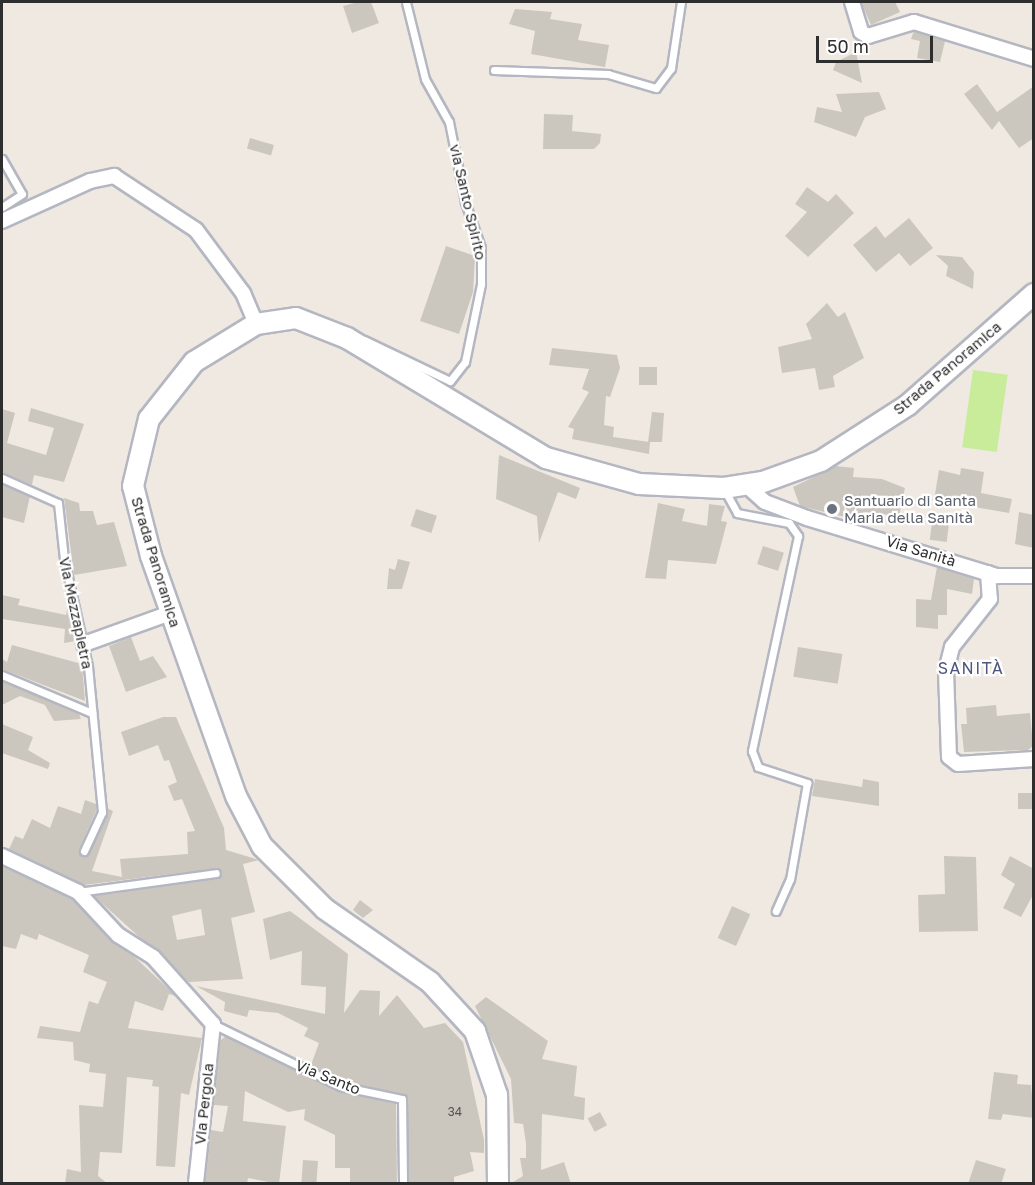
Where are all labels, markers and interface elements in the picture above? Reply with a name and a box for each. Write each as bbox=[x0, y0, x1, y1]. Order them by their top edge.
scale bar bbox=[819, 24, 936, 62]
text: 50 m bbox=[827, 35, 869, 57]
street label: via Santo Spirito bbox=[446, 142, 490, 262]
street label: Strada Panoramica bbox=[889, 318, 1005, 418]
place label: Santuario di Santa Maria della Sanità bbox=[844, 491, 976, 526]
street label: Strada Panoramica bbox=[128, 495, 184, 629]
marker: Santuario di Santa Maria della Sanità bbox=[825, 502, 839, 516]
street label: Via Sanità bbox=[884, 532, 958, 570]
street label: Via Mezzapietra bbox=[55, 555, 97, 671]
district label: SANITÀ bbox=[938, 658, 1004, 678]
street label: Via Santo bbox=[293, 1056, 363, 1098]
street label: Via Pergola bbox=[191, 1062, 217, 1146]
house number: 34 bbox=[448, 1105, 462, 1119]

